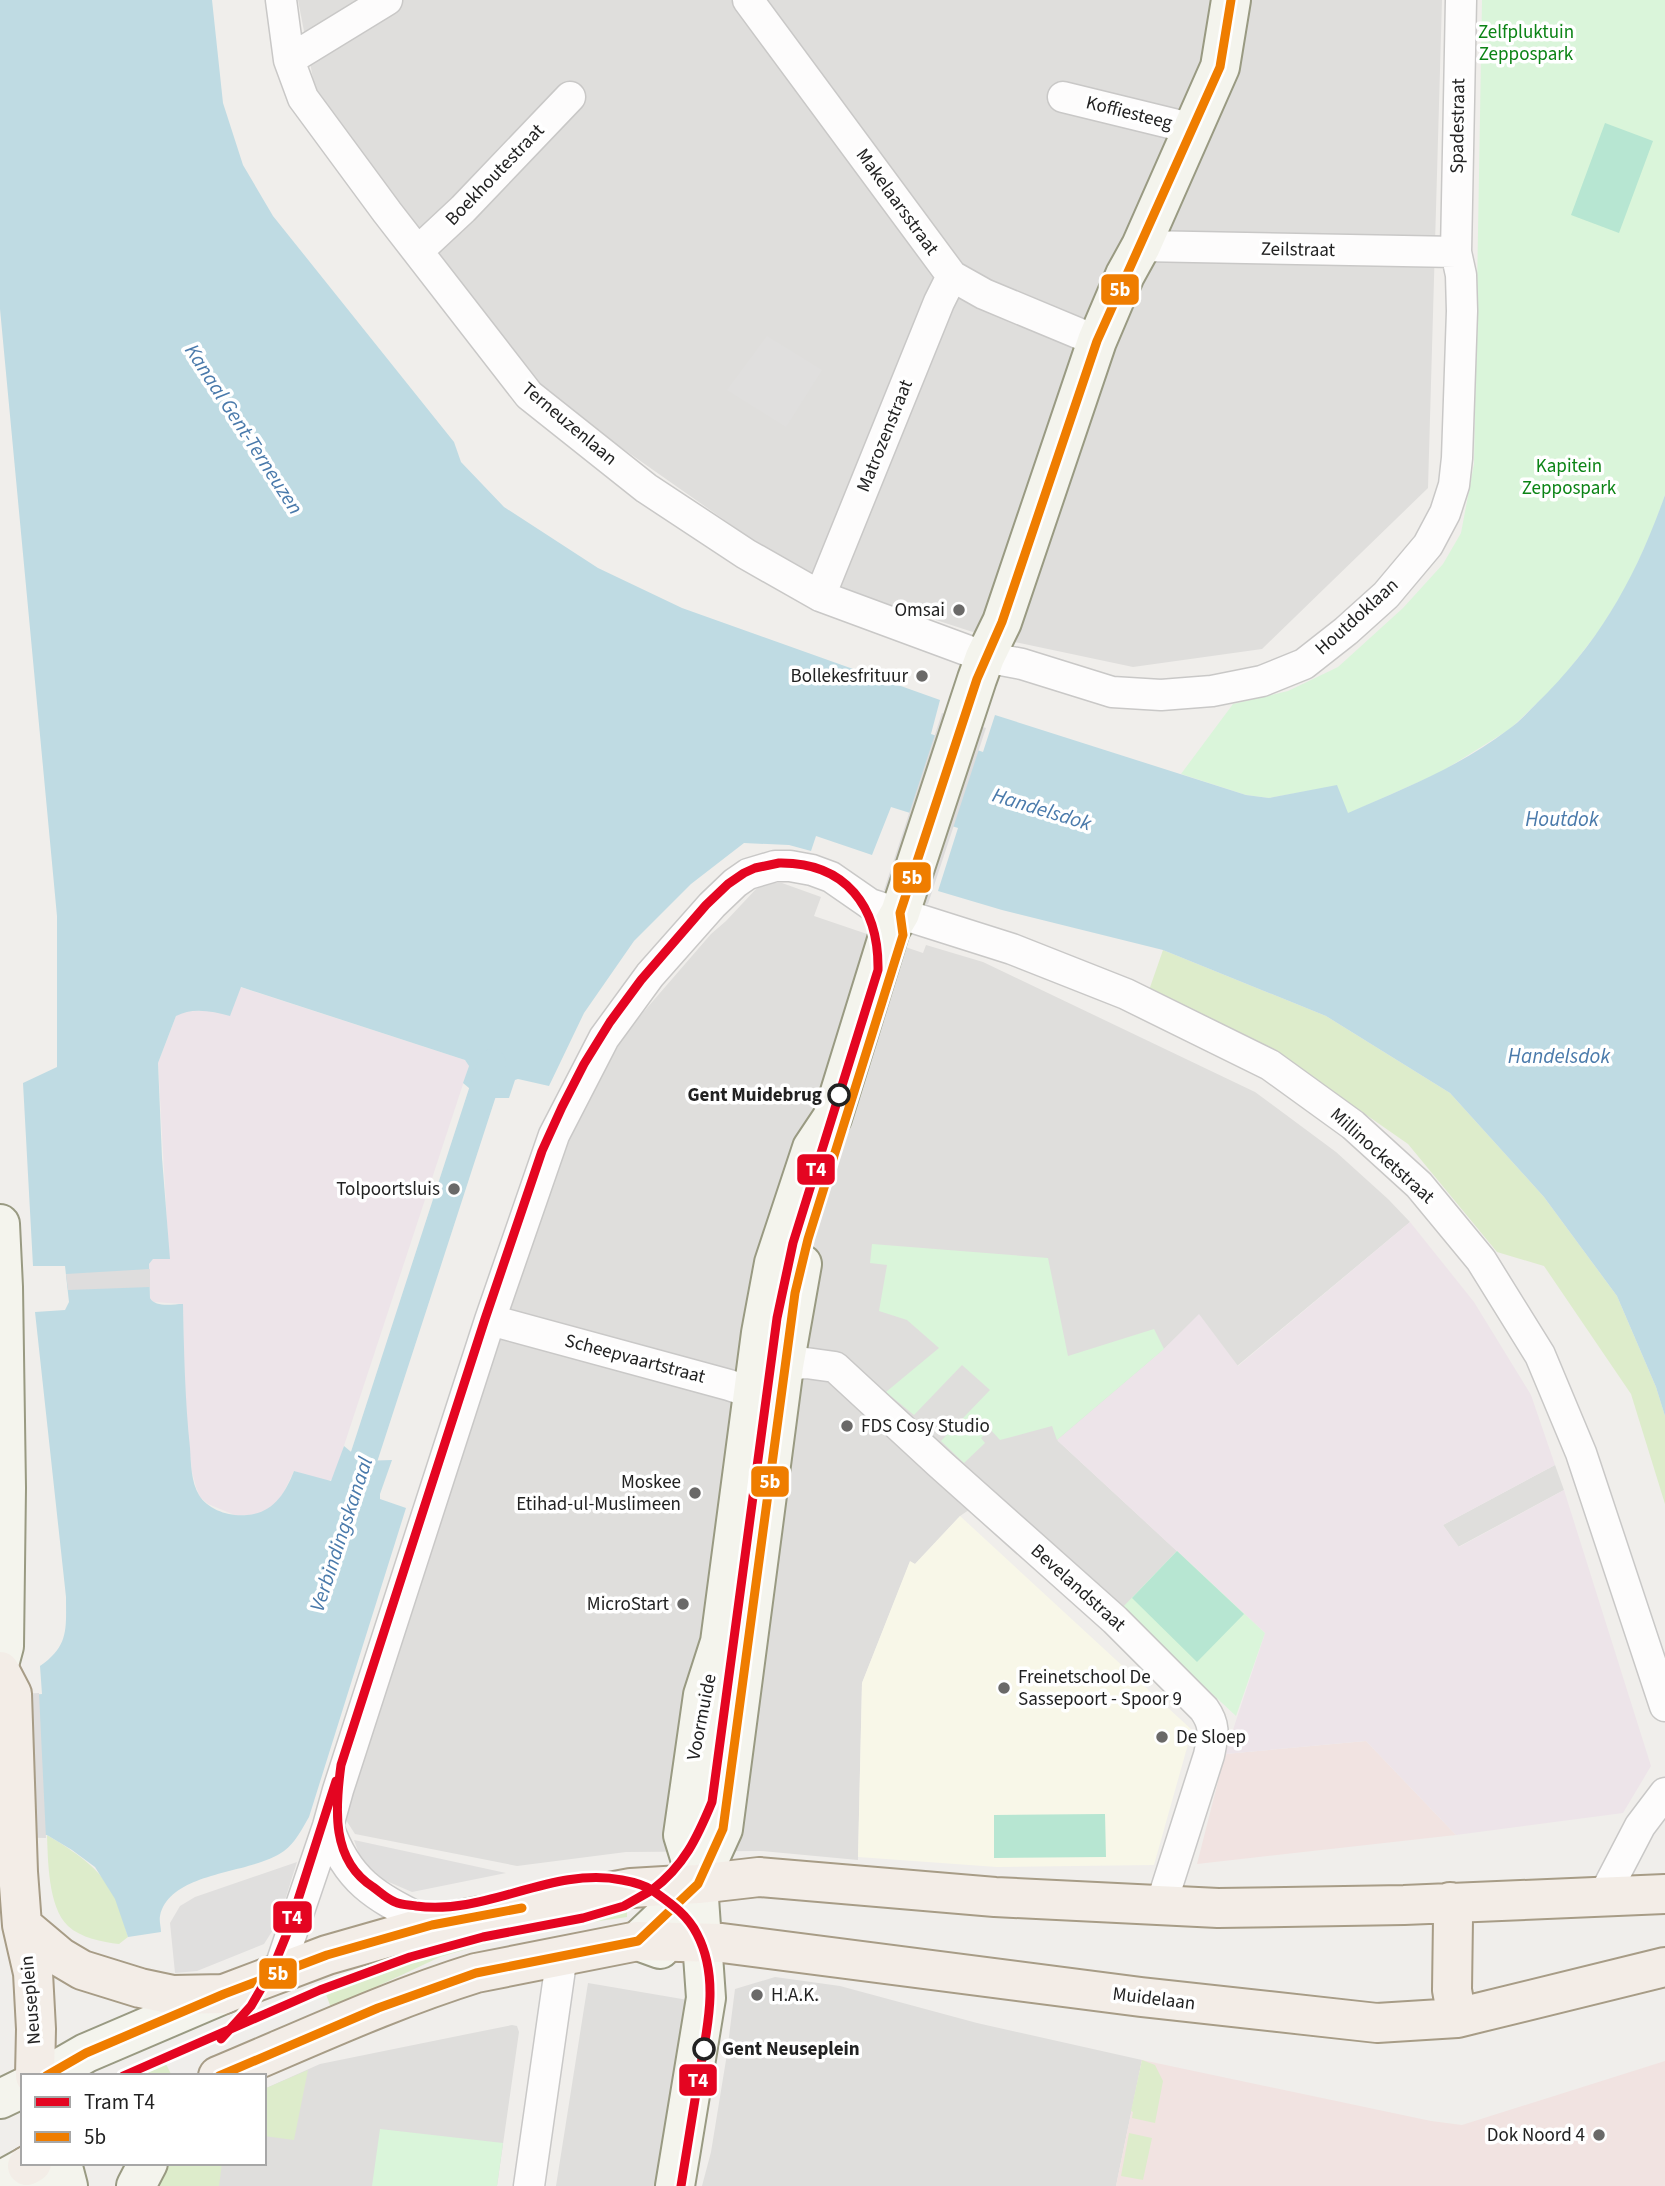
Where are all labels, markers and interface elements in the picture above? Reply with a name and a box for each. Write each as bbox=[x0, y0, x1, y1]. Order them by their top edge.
park label: Zelfpluktuin Zeppospark bbox=[1478, 19, 1574, 68]
street label: Spadestraat bbox=[1444, 77, 1472, 174]
street label: Koffiesteeg bbox=[1083, 89, 1175, 137]
street label: Boekhoutestraat bbox=[439, 118, 551, 232]
street label: Makelaarsstraat bbox=[849, 143, 945, 261]
street label: Zeilstraat bbox=[1261, 236, 1336, 264]
line badge: 5b bbox=[1100, 273, 1140, 306]
text: 5b bbox=[1110, 277, 1131, 304]
water label: Kanaal Gent-Terneuzen bbox=[177, 338, 311, 520]
street label: Matrozenstraat bbox=[850, 375, 920, 496]
street label: Terneuzenlaan bbox=[515, 376, 623, 472]
park label: Kapitein Zeppospark bbox=[1522, 453, 1617, 502]
street label: Houtdoklaan bbox=[1309, 572, 1405, 662]
place label: Omsai bbox=[894, 597, 945, 624]
marker: Omsai bbox=[951, 602, 967, 618]
place label: Bollekesfrituur bbox=[790, 663, 908, 690]
marker: Bollekesfrituur bbox=[914, 668, 930, 684]
water label: Handelsdok bbox=[989, 780, 1096, 839]
water label: Houtdok bbox=[1525, 804, 1600, 834]
line badge: 5b bbox=[892, 861, 932, 894]
text: 5b bbox=[902, 865, 923, 892]
water label: Handelsdok bbox=[1508, 1041, 1611, 1071]
place label: Gent Muidebrug bbox=[687, 1082, 822, 1109]
marker: Gent Muidebrug bbox=[828, 1084, 850, 1106]
street label: Millinocketstraat bbox=[1324, 1102, 1441, 1211]
line badge: T4 bbox=[796, 1153, 836, 1186]
text: T4 bbox=[806, 1157, 826, 1184]
place label: Tolpoortsluis bbox=[336, 1176, 440, 1203]
marker: Tolpoortsluis bbox=[446, 1181, 462, 1197]
street label: Scheepvaartstraat bbox=[562, 1327, 709, 1391]
place label: FDS Cosy Studio bbox=[861, 1413, 990, 1440]
marker: FDS Cosy Studio bbox=[839, 1418, 855, 1434]
water label: Verbindingskanaal bbox=[302, 1452, 380, 1615]
line badge: 5b bbox=[750, 1465, 790, 1498]
place label: Moskee Etihad-ul-Muslimeen bbox=[516, 1469, 681, 1518]
text: 5b bbox=[760, 1469, 781, 1496]
marker: Moskee Etihad-ul-Muslimeen bbox=[687, 1485, 703, 1501]
street label: Bevelandstraat bbox=[1024, 1538, 1132, 1638]
place label: MicroStart bbox=[587, 1591, 670, 1618]
marker: MicroStart bbox=[675, 1596, 691, 1612]
place label: Freinetschool De Sassepoort - Spoor 9 bbox=[1018, 1664, 1182, 1713]
street label: Voormuide bbox=[680, 1672, 724, 1762]
marker: Freinetschool De Sassepoort - Spoor 9 bbox=[996, 1680, 1012, 1696]
place label: De Sloep bbox=[1176, 1724, 1246, 1751]
marker: De Sloep bbox=[1154, 1729, 1170, 1745]
line badge: T4 bbox=[272, 1900, 313, 1934]
text: T4 bbox=[282, 1905, 302, 1932]
street label: Neuseplein bbox=[14, 1954, 48, 2046]
line badge: 5b bbox=[258, 1957, 298, 1990]
text: 5b bbox=[268, 1961, 289, 1988]
street label: Muidelaan bbox=[1111, 1981, 1197, 2017]
place label: H.A.K. bbox=[771, 1982, 819, 2009]
marker: H.A.K. bbox=[749, 1987, 765, 2003]
place label: Gent Neuseplein bbox=[722, 2036, 860, 2063]
marker: Gent Neuseplein bbox=[693, 2038, 715, 2060]
line badge: T4 bbox=[678, 2063, 718, 2097]
text: T4 bbox=[688, 2068, 708, 2095]
legend bbox=[21, 2074, 266, 2165]
text: Tram T4 bbox=[84, 2087, 155, 2117]
text: 5b bbox=[84, 2122, 106, 2152]
place label: Dok Noord 4 bbox=[1487, 2122, 1585, 2149]
marker: Dok Noord 4 bbox=[1591, 2127, 1607, 2143]

